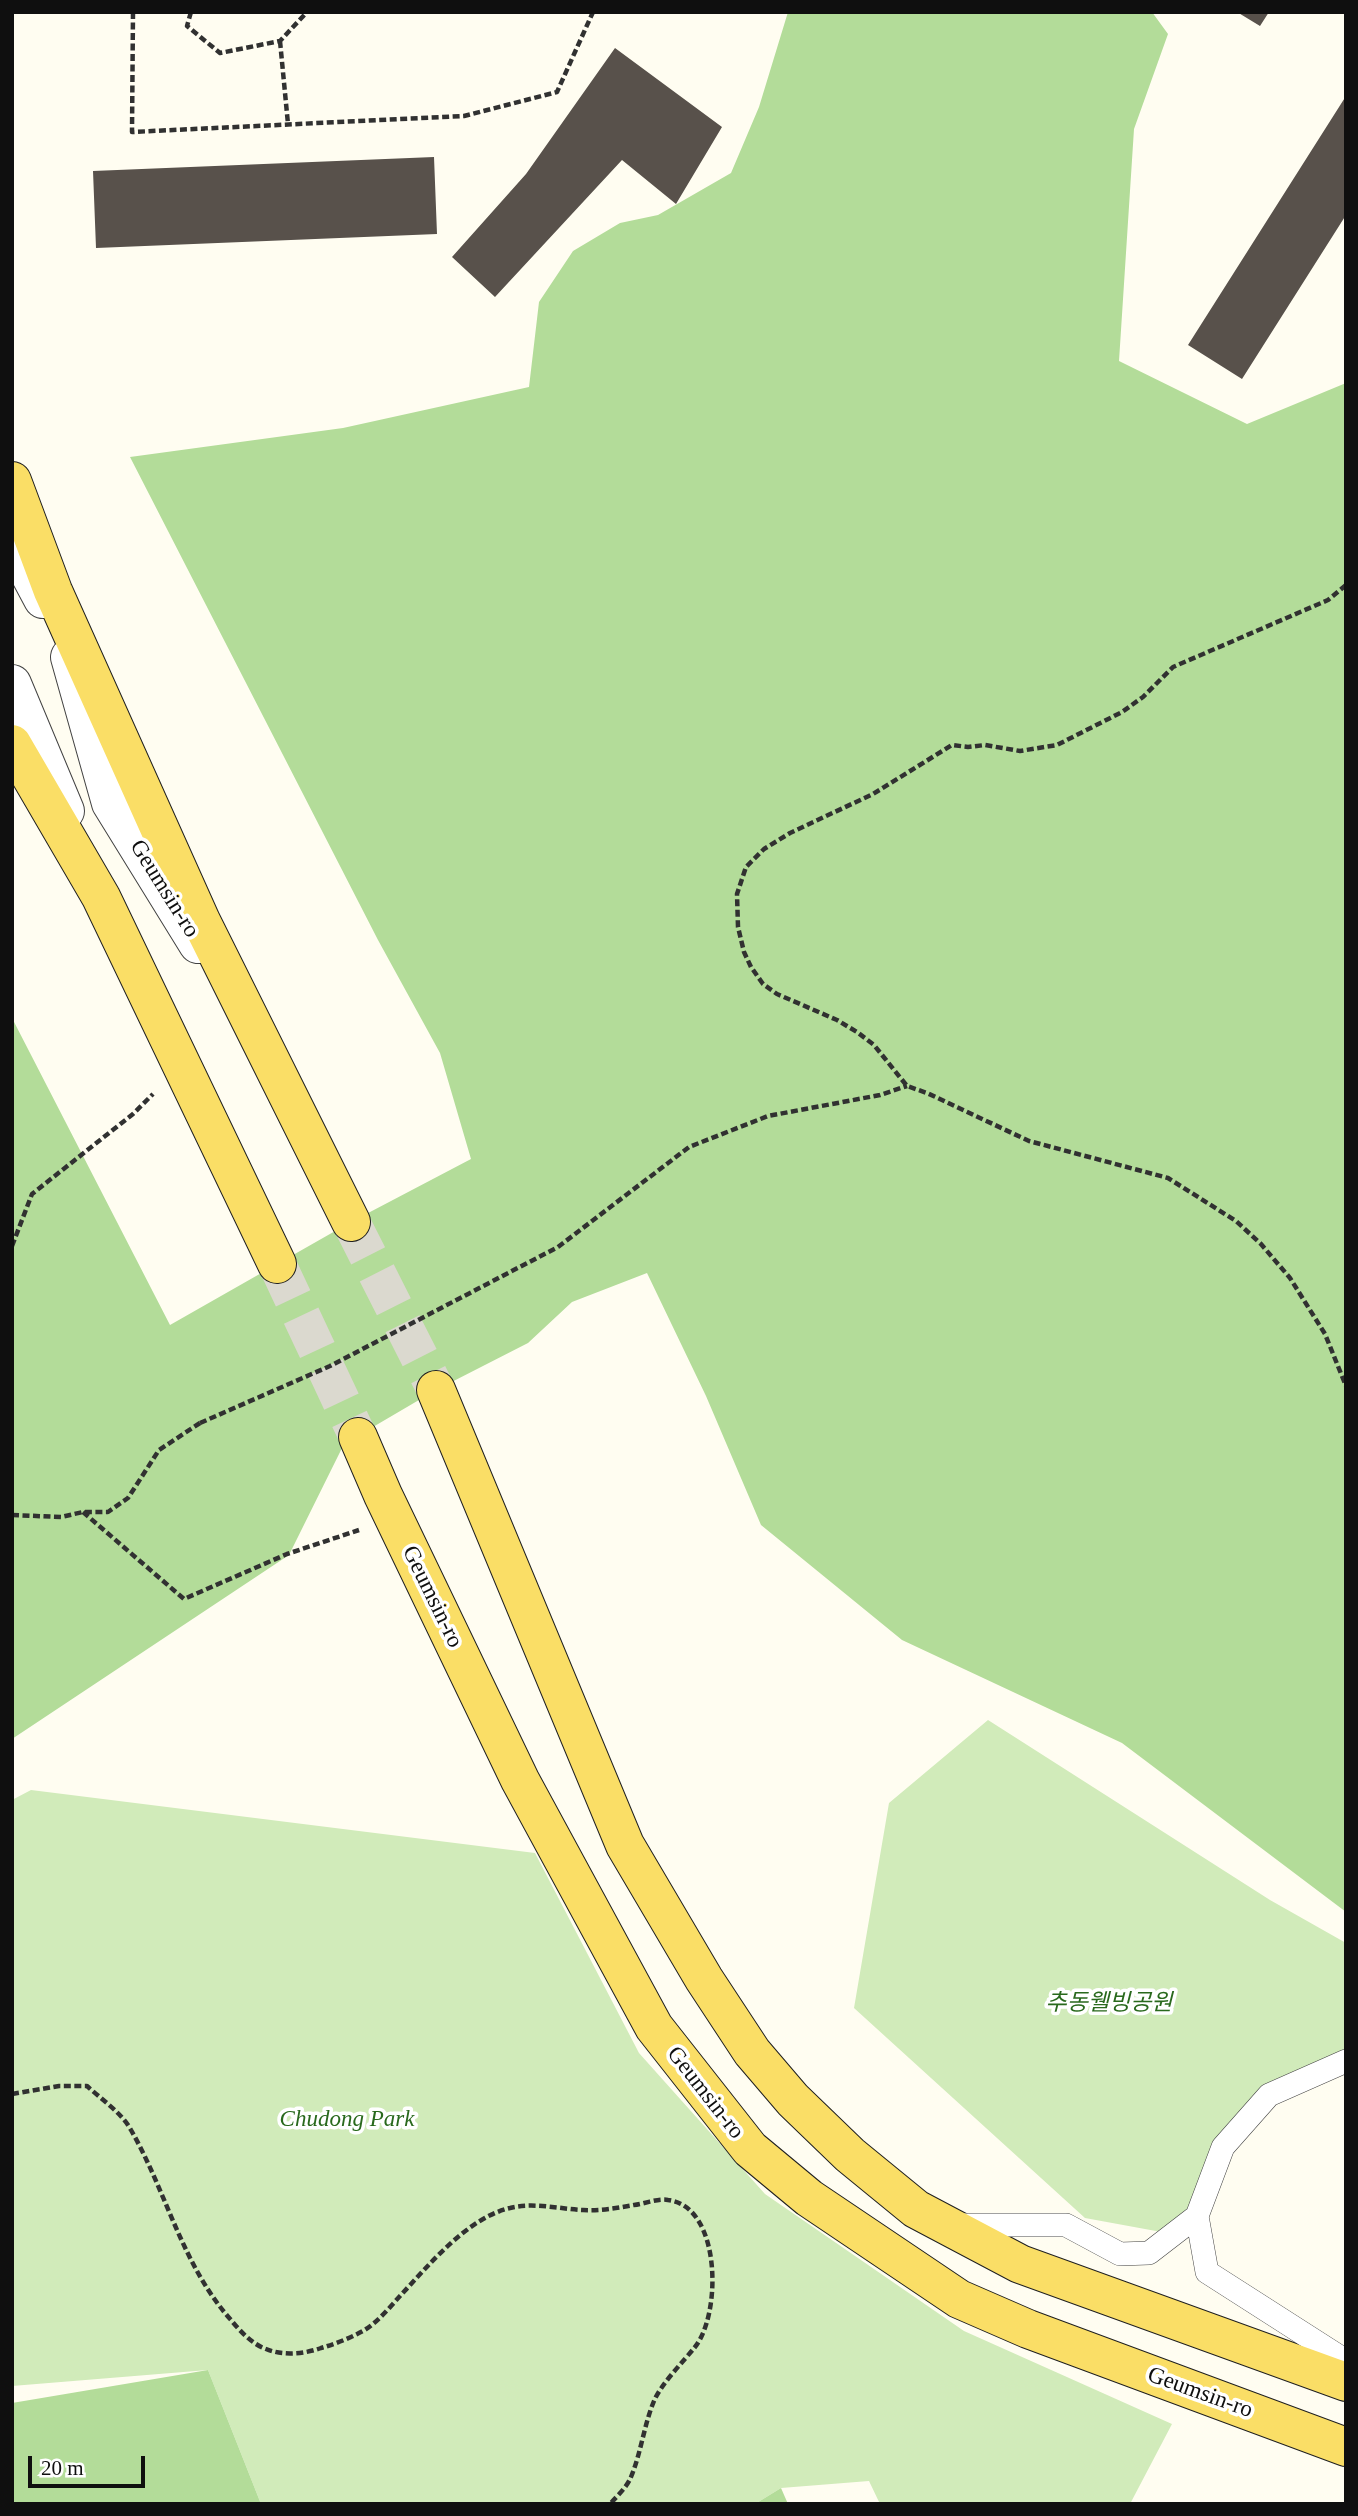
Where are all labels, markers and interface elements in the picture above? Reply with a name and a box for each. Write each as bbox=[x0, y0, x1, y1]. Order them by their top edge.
street label: Geumsin-ro bbox=[123, 835, 205, 943]
street label: Geumsin-ro bbox=[396, 1542, 468, 1652]
park label: 추동웰빙공원 bbox=[1046, 1990, 1172, 2018]
street label: Geumsin-ro bbox=[660, 2041, 750, 2145]
park label: Chudong Park bbox=[280, 2106, 414, 2134]
street label: Geumsin-ro bbox=[1144, 2361, 1256, 2425]
scale bar bbox=[32, 2442, 149, 2486]
text: 20 m bbox=[41, 2456, 84, 2480]

